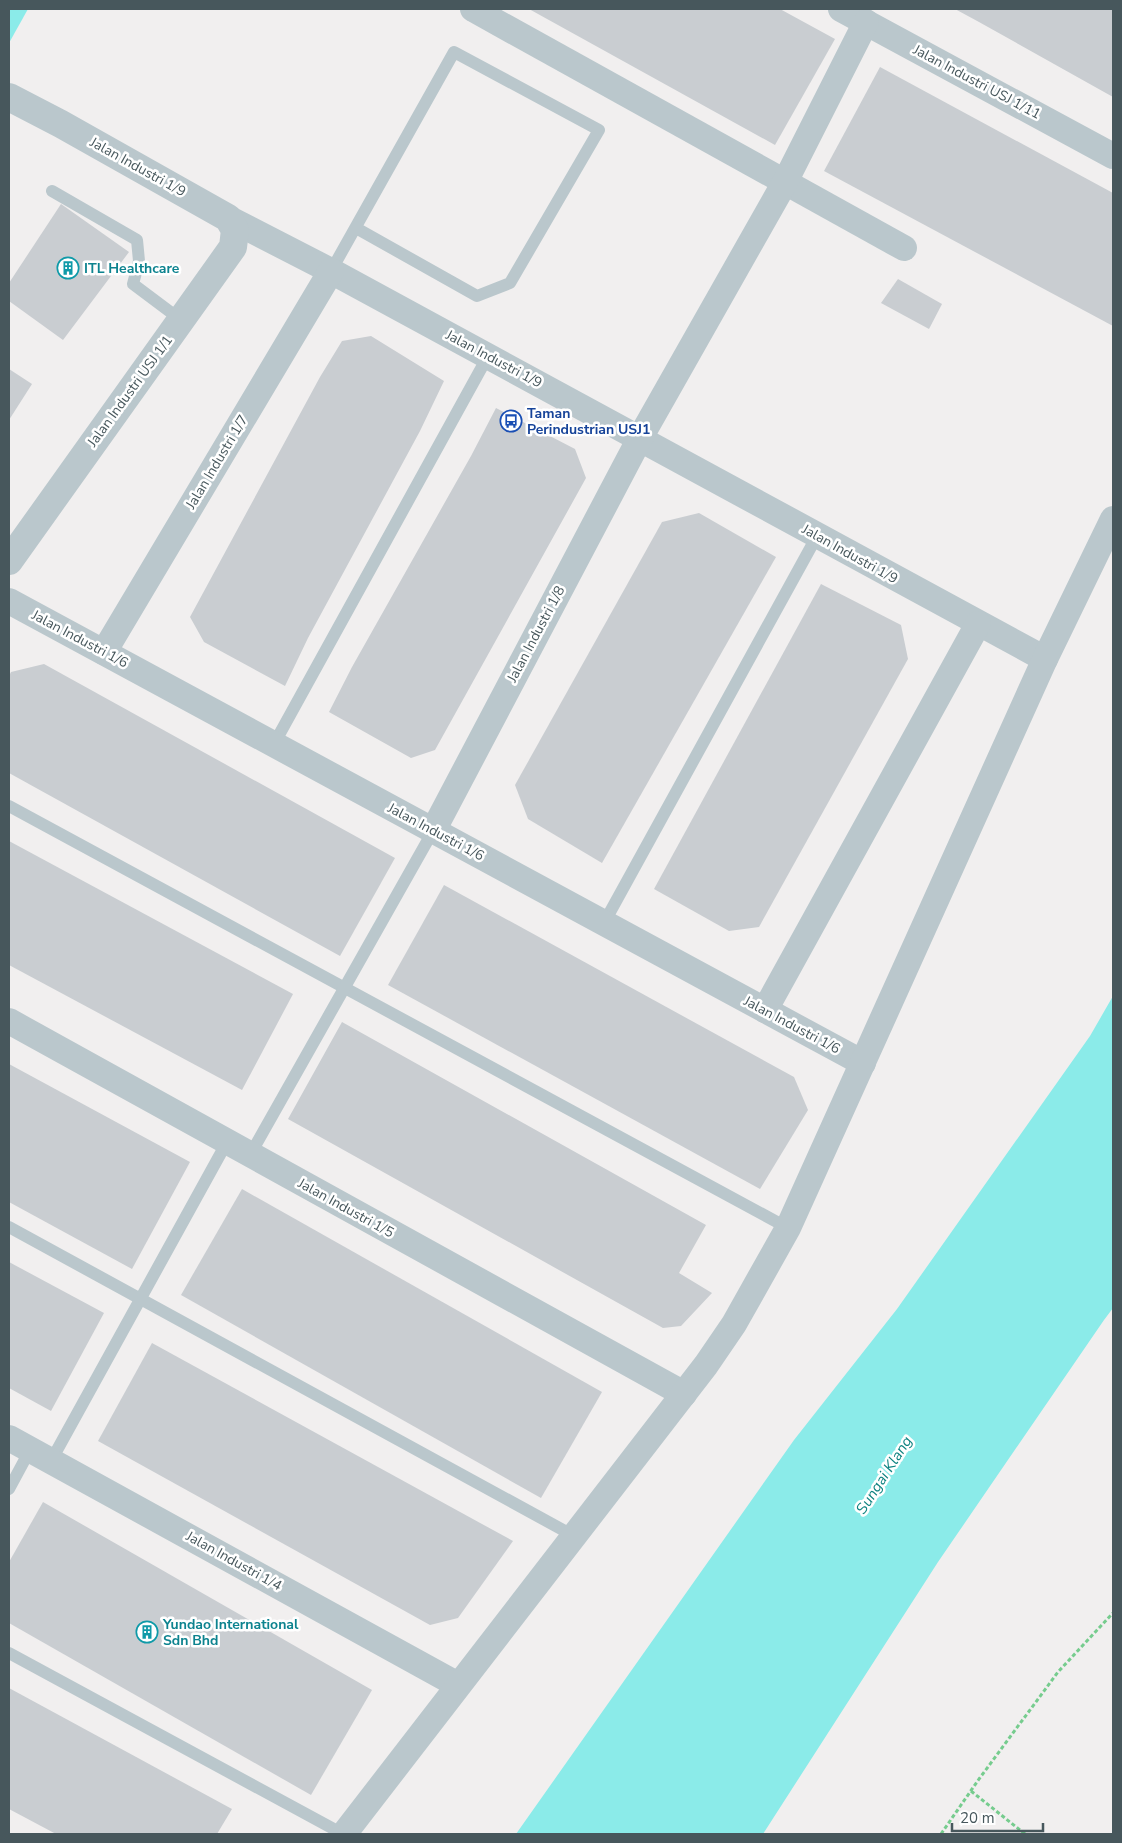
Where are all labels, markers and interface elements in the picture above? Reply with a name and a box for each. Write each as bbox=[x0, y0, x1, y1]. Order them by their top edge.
street label: Jalan Industri USJ 1/11 bbox=[909, 40, 1044, 124]
street label: Jalan Industri 1/9 bbox=[86, 132, 189, 201]
building icon: ITL Healthcare bbox=[56, 256, 80, 280]
place label: ITL Healthcare bbox=[84, 259, 180, 278]
street label: Jalan Industri 1/9 bbox=[442, 325, 546, 392]
street label: Jalan Industri USJ 1/1 bbox=[82, 331, 177, 451]
place label: Taman Perindustrian USJ1 bbox=[527, 404, 650, 439]
bus stop icon: Taman Perindustrian USJ1 bbox=[499, 409, 523, 433]
street label: Jalan Industri 1/7 bbox=[181, 411, 253, 514]
street label: Jalan Industri 1/9 bbox=[798, 519, 901, 588]
street label: Jalan Industri 1/8 bbox=[502, 582, 569, 686]
street label: Jalan Industri 1/6 bbox=[28, 605, 132, 672]
street label: Jalan Industri 1/6 bbox=[384, 798, 488, 865]
street label: Jalan Industri 1/6 bbox=[740, 991, 844, 1058]
street label: Jalan Industri 1/5 bbox=[294, 1173, 397, 1242]
water label: Sungai Klang bbox=[851, 1432, 917, 1518]
street label: Jalan Industri 1/4 bbox=[182, 1526, 285, 1595]
place label: Yundao International Sdn Bhd bbox=[162, 1615, 299, 1650]
building icon: Yundao International Sdn Bhd bbox=[135, 1620, 159, 1644]
scale bar bbox=[952, 1800, 1043, 1832]
text: 20 m bbox=[960, 1808, 995, 1828]

